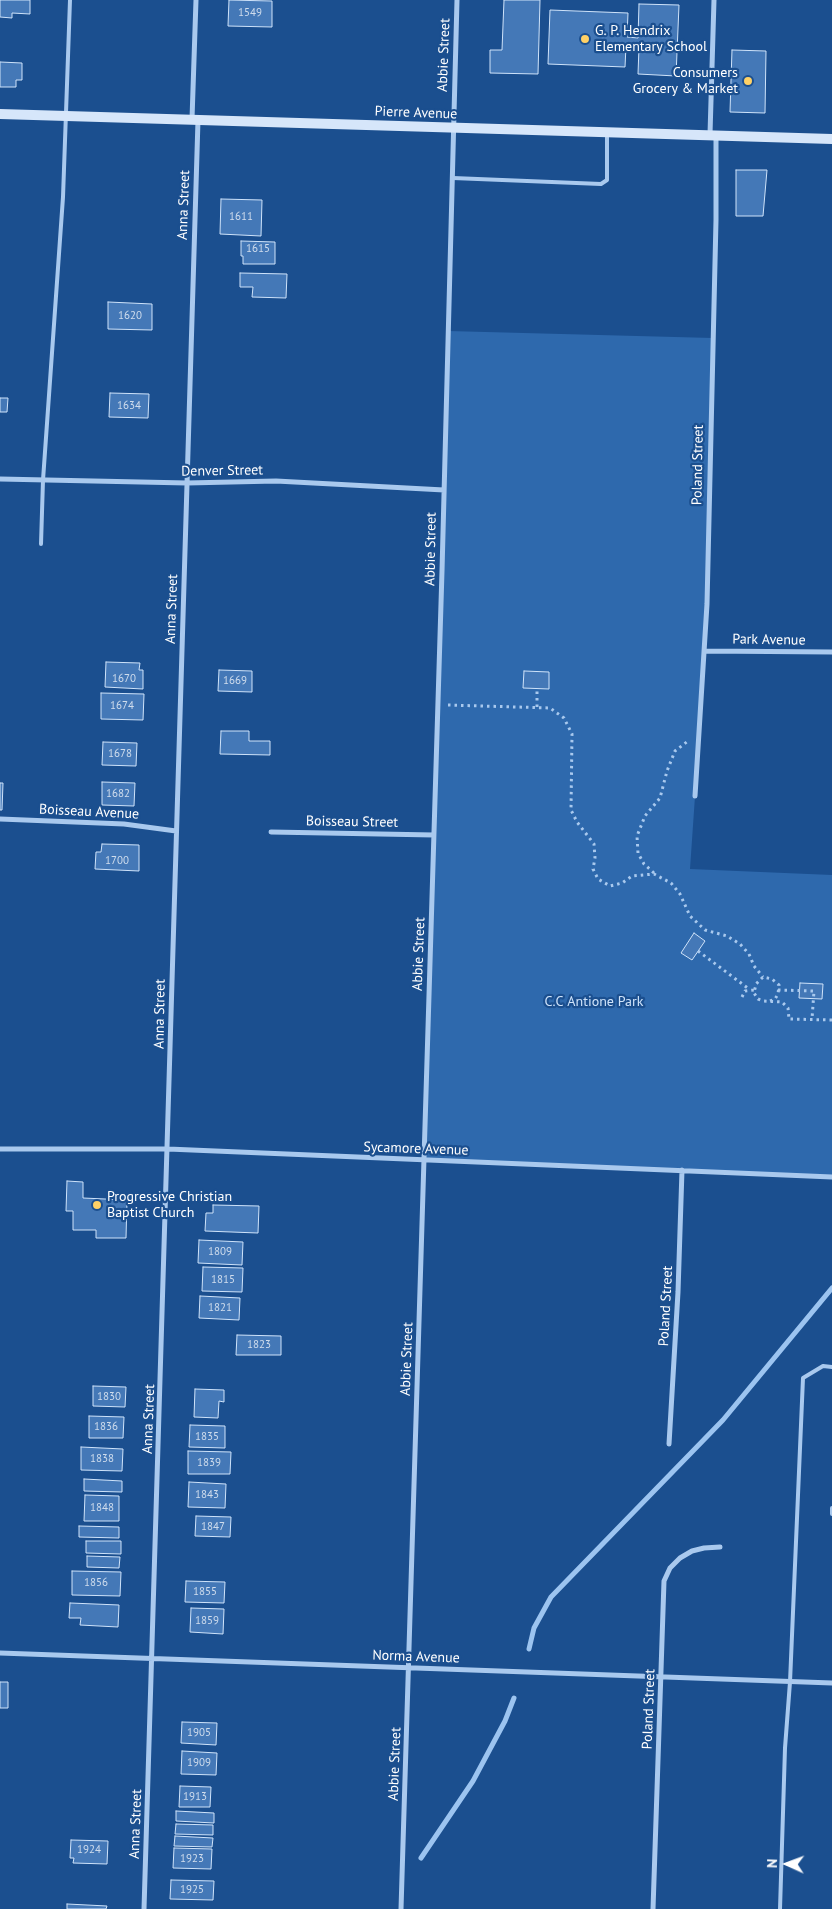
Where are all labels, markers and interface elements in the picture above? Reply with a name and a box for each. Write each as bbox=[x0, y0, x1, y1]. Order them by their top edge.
house number: 1549 bbox=[238, 6, 262, 20]
street label: Abbie Street bbox=[434, 18, 454, 92]
place label: G. P. Hendrix Elementary School bbox=[595, 23, 707, 56]
marker: G. P. Hendrix Elementary School bbox=[579, 33, 591, 45]
place label: Consumers Grocery & Market bbox=[633, 65, 738, 98]
marker: Consumers Grocery & Market bbox=[742, 75, 754, 87]
street label: Pierre Avenue bbox=[374, 103, 458, 123]
street label: Anna Street bbox=[174, 170, 194, 240]
house number: 1611 bbox=[229, 210, 253, 224]
house number: 1615 bbox=[246, 242, 270, 256]
house number: 1620 bbox=[118, 309, 142, 323]
house number: 1634 bbox=[117, 399, 141, 413]
street label: Poland Street bbox=[689, 425, 707, 505]
street label: Denver Street bbox=[181, 462, 263, 480]
street label: Abbie Street bbox=[422, 512, 440, 586]
street label: Anna Street bbox=[162, 574, 182, 644]
street label: Park Avenue bbox=[732, 631, 806, 649]
house number: 1670 bbox=[112, 672, 136, 686]
house number: 1669 bbox=[223, 674, 247, 688]
house number: 1674 bbox=[110, 699, 134, 713]
house number: 1678 bbox=[108, 747, 132, 761]
house number: 1682 bbox=[106, 787, 130, 801]
street label: Boisseau Avenue bbox=[38, 801, 140, 823]
street label: Boisseau Street bbox=[306, 813, 398, 831]
house number: 1700 bbox=[105, 854, 129, 868]
street label: Abbie Street bbox=[409, 917, 429, 991]
street label: Anna Street bbox=[151, 979, 169, 1049]
park label: C.C Antione Park bbox=[545, 994, 643, 1010]
street label: Sycamore Avenue bbox=[363, 1139, 469, 1159]
place label: Progressive Christian Baptist Church bbox=[107, 1189, 232, 1222]
marker: Progressive Christian Baptist Church bbox=[91, 1199, 103, 1211]
house number: 1809 bbox=[208, 1245, 232, 1259]
street label: Poland Street bbox=[656, 1265, 676, 1347]
house number: 1815 bbox=[211, 1273, 235, 1287]
house number: 1821 bbox=[208, 1301, 232, 1315]
street label: Abbie Street bbox=[397, 1322, 417, 1396]
house number: 1823 bbox=[247, 1338, 271, 1352]
street label: Anna Street bbox=[139, 1384, 159, 1454]
house number: 1830 bbox=[97, 1390, 121, 1404]
house number: 1836 bbox=[94, 1420, 118, 1434]
house number: 1835 bbox=[195, 1430, 219, 1444]
house number: 1838 bbox=[90, 1452, 114, 1466]
house number: 1839 bbox=[197, 1456, 221, 1470]
house number: 1843 bbox=[195, 1488, 219, 1502]
house number: 1848 bbox=[90, 1501, 114, 1515]
house number: 1847 bbox=[201, 1520, 225, 1534]
house number: 1856 bbox=[84, 1576, 108, 1590]
house number: 1855 bbox=[193, 1585, 217, 1599]
house number: 1859 bbox=[195, 1614, 219, 1628]
street label: Norma Avenue bbox=[372, 1647, 460, 1667]
street label: Poland Street bbox=[639, 1668, 659, 1750]
house number: 1905 bbox=[187, 1726, 211, 1740]
street label: Abbie Street bbox=[385, 1727, 405, 1801]
house number: 1909 bbox=[187, 1756, 211, 1770]
street label: Anna Street bbox=[126, 1789, 146, 1859]
house number: 1913 bbox=[183, 1790, 207, 1804]
north arrow bbox=[762, 1839, 812, 1889]
house number: 1924 bbox=[77, 1843, 101, 1857]
house number: 1923 bbox=[180, 1852, 204, 1866]
text: N bbox=[763, 1859, 781, 1868]
house number: 1925 bbox=[180, 1883, 204, 1897]

